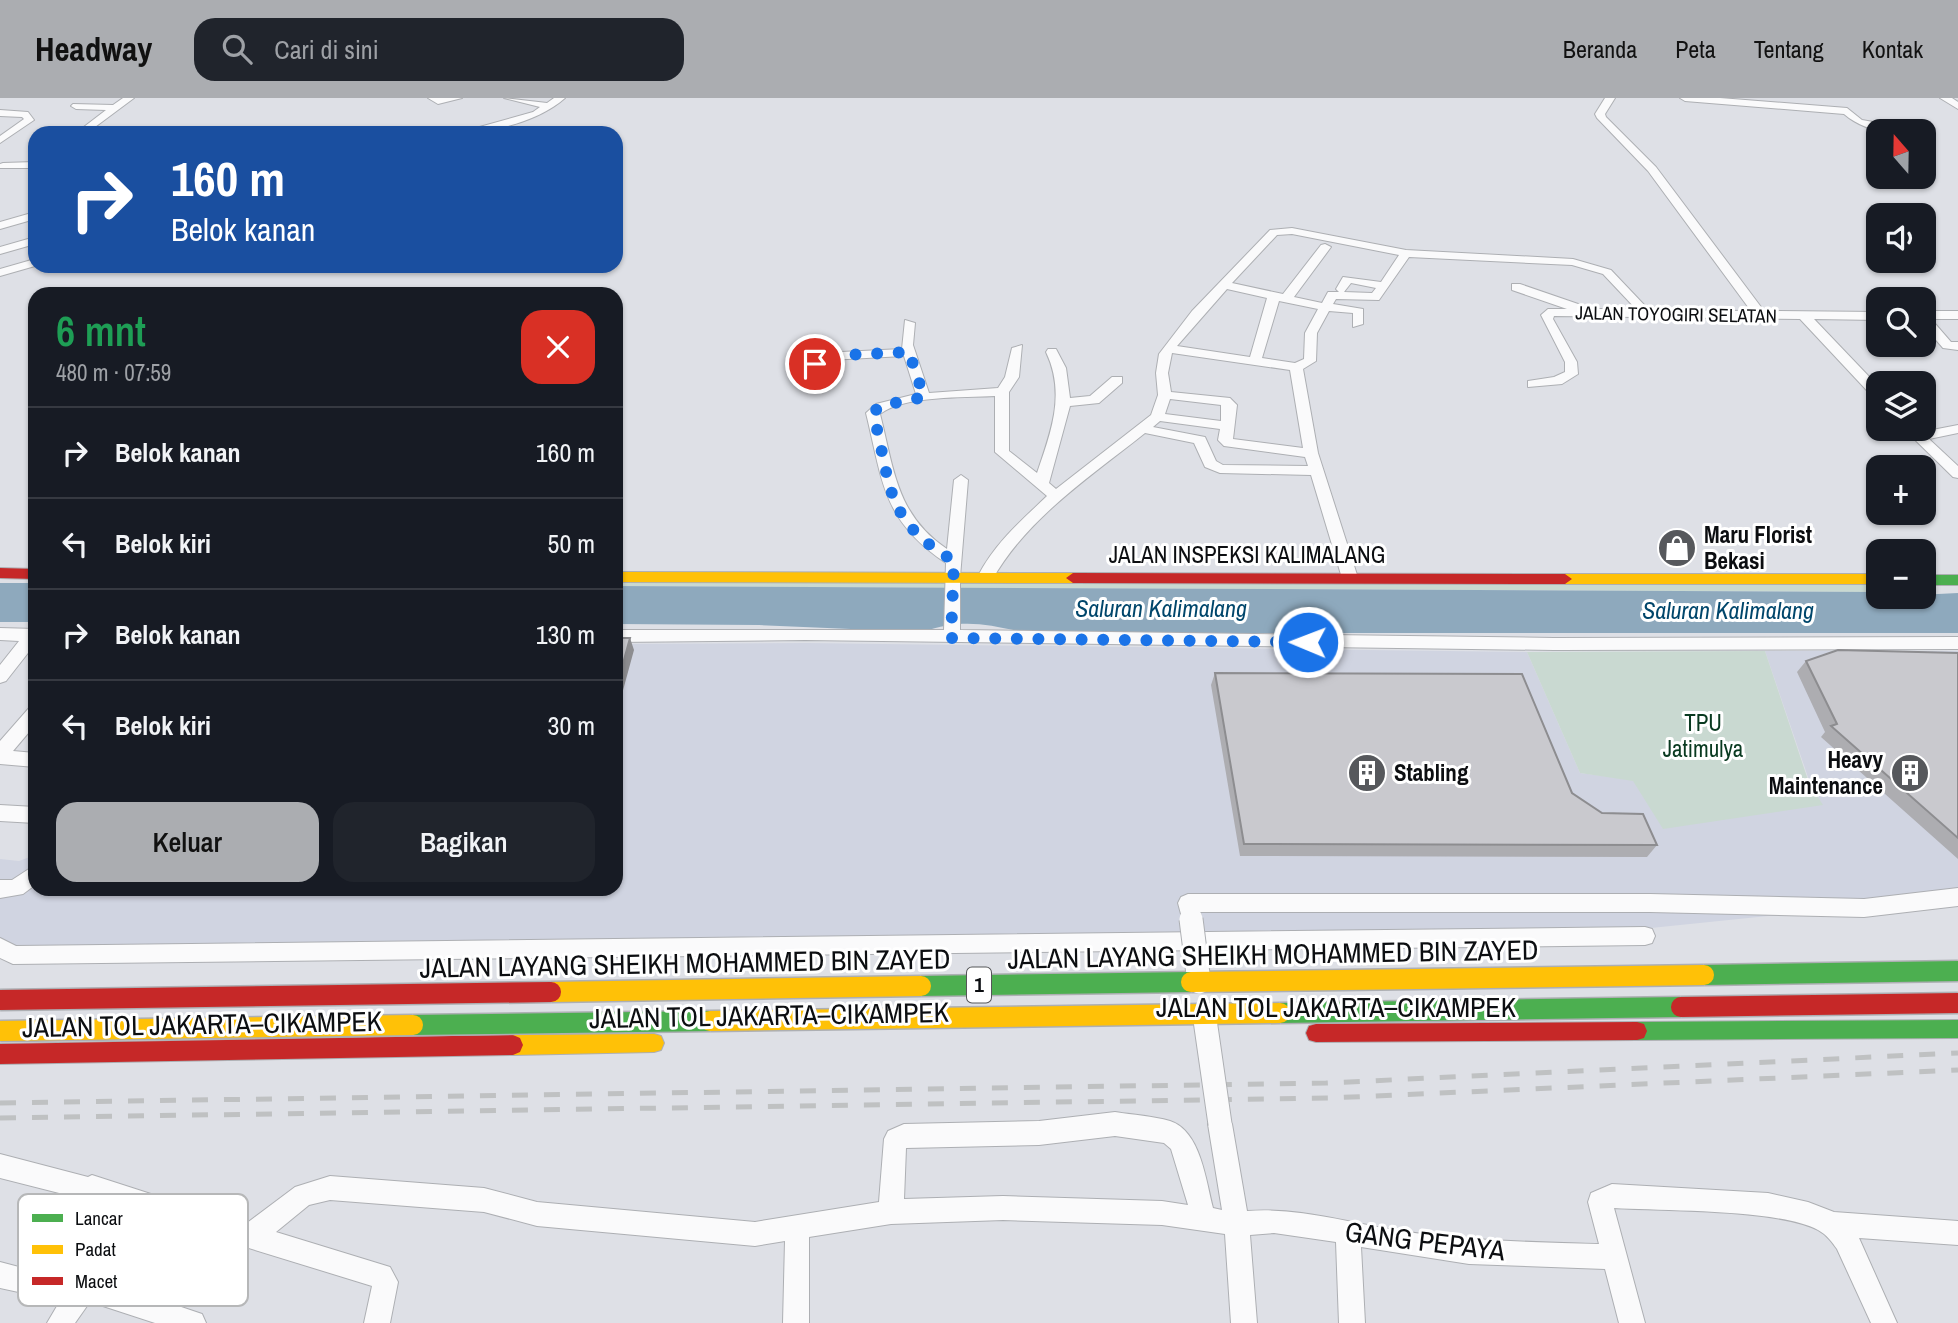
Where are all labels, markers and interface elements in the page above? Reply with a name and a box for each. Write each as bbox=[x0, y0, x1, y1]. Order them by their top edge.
search box bbox=[194, 18, 684, 81]
text: Headway bbox=[35, 27, 152, 71]
icon: search bbox=[218, 30, 256, 68]
text: Cari di sini bbox=[274, 32, 379, 67]
text: Beranda bbox=[1563, 33, 1637, 65]
text: Peta bbox=[1675, 33, 1716, 65]
text: Tentang bbox=[1754, 33, 1824, 65]
text: Kontak bbox=[1862, 33, 1923, 65]
north arrow bbox=[1866, 119, 1936, 189]
map controls bbox=[1866, 119, 1936, 609]
text: 160 m bbox=[171, 145, 285, 211]
icon: right bbox=[56, 154, 147, 245]
button: sound bbox=[1866, 203, 1936, 273]
text: Belok kanan bbox=[171, 208, 315, 251]
button: search bbox=[1866, 287, 1936, 357]
street label: JALAN TOYOGIRI SELATAN bbox=[1575, 299, 1777, 329]
text: 6 mnt bbox=[56, 303, 146, 359]
button: close bbox=[521, 310, 595, 384]
pin bbox=[785, 334, 845, 394]
icon: arrive bbox=[796, 345, 834, 383]
text: 480 m · 07:59 bbox=[56, 357, 171, 388]
button: layers bbox=[1866, 371, 1936, 441]
icon: right bbox=[56, 434, 94, 472]
text: Belok kanan bbox=[115, 435, 241, 470]
text: 160 m bbox=[536, 435, 595, 470]
button: + bbox=[1866, 455, 1936, 525]
place label: Maru Florist Bekasi bbox=[1704, 519, 1812, 576]
icon: left bbox=[56, 525, 94, 563]
text: Belok kiri bbox=[115, 526, 211, 561]
text: 50 m bbox=[548, 526, 595, 561]
shop icon: Maru Florist Bekasi bbox=[1656, 527, 1698, 569]
street label: JALAN INSPEKSI KALIMALANG bbox=[1109, 539, 1385, 570]
button: − bbox=[1866, 539, 1936, 609]
water label: Saluran Kalimalang bbox=[1075, 592, 1247, 624]
water label: Saluran Kalimalang bbox=[1642, 594, 1814, 626]
position arrow bbox=[1271, 605, 1345, 679]
icon: right bbox=[56, 616, 94, 654]
text: Belok kanan bbox=[115, 617, 241, 652]
text: 130 m bbox=[536, 617, 595, 652]
icon: left bbox=[56, 707, 94, 745]
park label: TPU Jatimulya bbox=[1663, 707, 1744, 764]
text: Belok kiri bbox=[115, 708, 211, 743]
text: 30 m bbox=[548, 708, 595, 743]
place label: Heavy Maintenance bbox=[1769, 744, 1884, 801]
building icon: Stabling bbox=[1346, 752, 1388, 794]
building icon: Heavy Maintenance bbox=[1889, 752, 1931, 794]
place label: Stabling bbox=[1394, 757, 1469, 788]
button: Keluar bbox=[56, 802, 319, 882]
button: Bagikan bbox=[333, 802, 595, 882]
street label: JALAN LAYANG SHEIKH MOHAMMED BIN ZAYED bbox=[1007, 930, 1539, 978]
street label: JALAN LAYANG SHEIKH MOHAMMED BIN ZAYED bbox=[419, 939, 951, 987]
road number: 1 bbox=[967, 968, 991, 1002]
street label: JALAN TOL JAKARTA–CIKAMPEK bbox=[1156, 988, 1516, 1026]
street label: JALAN TOL JAKARTA–CIKAMPEK bbox=[589, 993, 949, 1037]
street label: JALAN TOL JAKARTA–CIKAMPEK bbox=[22, 1002, 382, 1046]
legend bbox=[18, 1194, 248, 1306]
text: Lancar bbox=[75, 1205, 123, 1231]
street label: GANG PEPAYA bbox=[1343, 1212, 1508, 1270]
text: Padat bbox=[75, 1236, 116, 1262]
text: Macet bbox=[75, 1268, 118, 1294]

